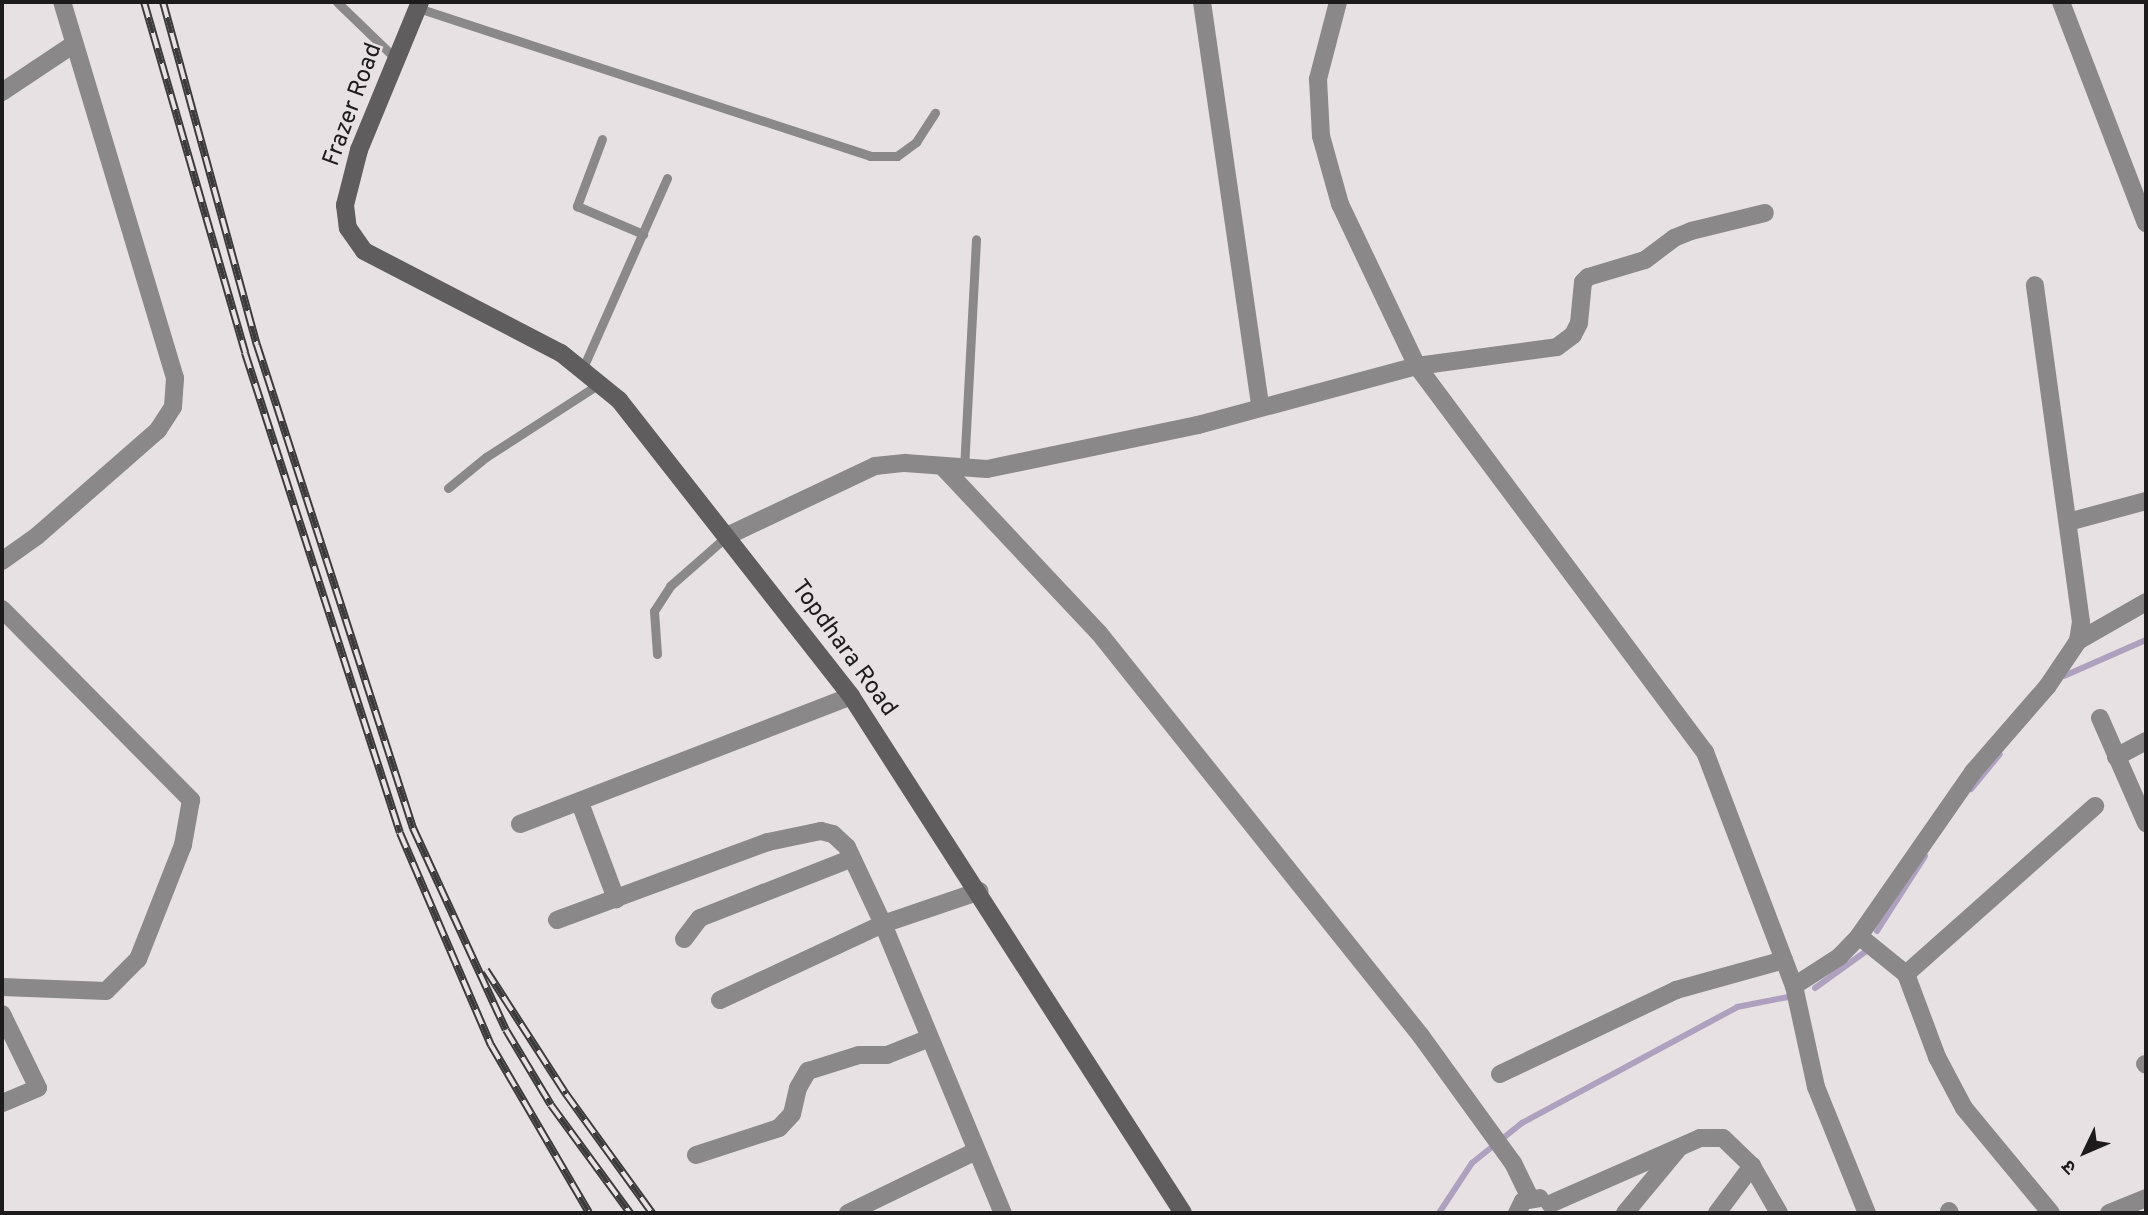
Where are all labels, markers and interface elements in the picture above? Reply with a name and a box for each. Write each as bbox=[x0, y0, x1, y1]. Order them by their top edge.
street label: Frazer Road bbox=[318, 40, 390, 170]
street label: Topdhara Road bbox=[784, 575, 902, 723]
north arrow bbox=[2050, 1117, 2120, 1187]
text: उ bbox=[2057, 1154, 2082, 1179]

